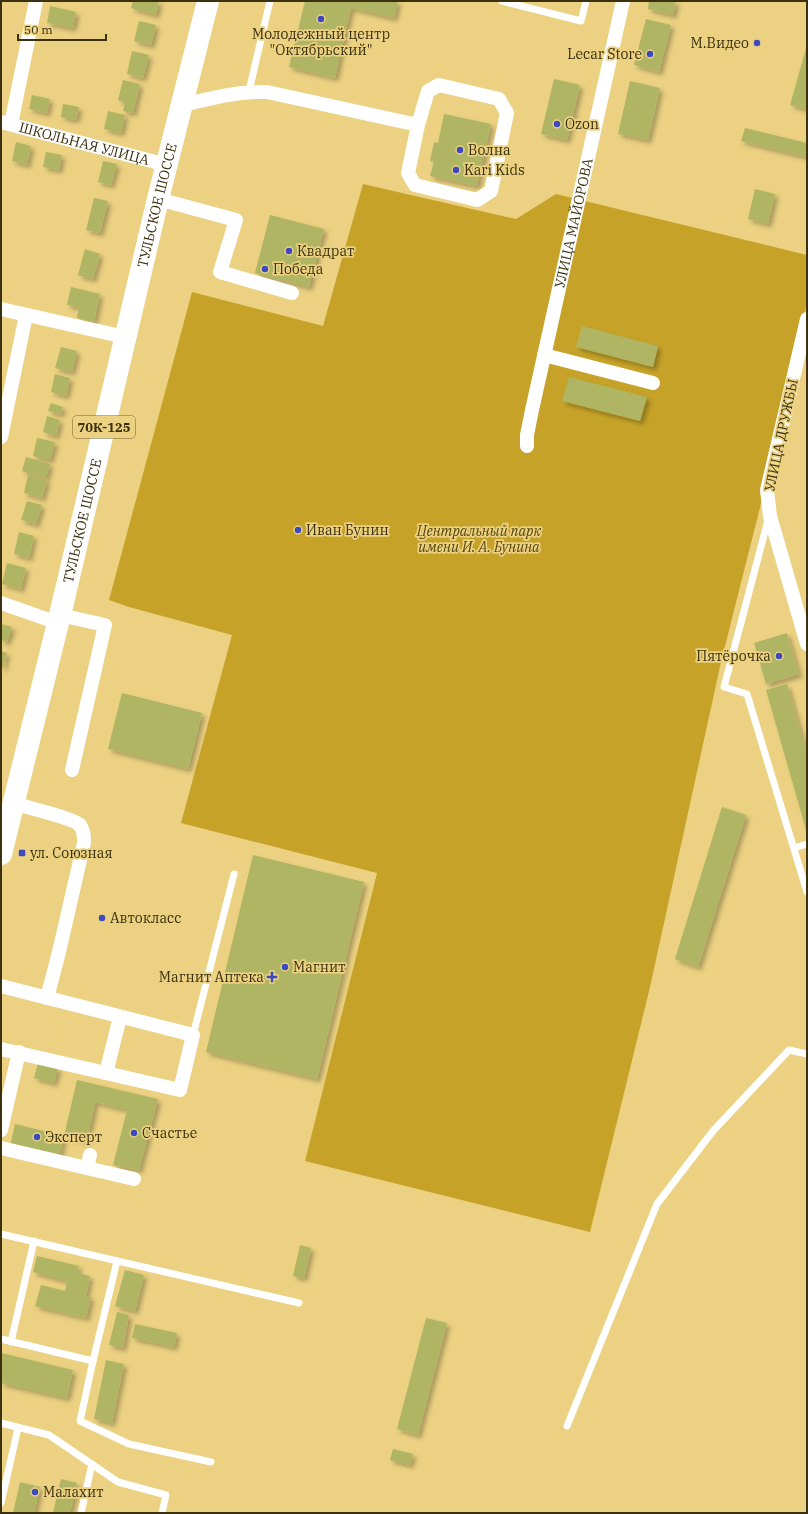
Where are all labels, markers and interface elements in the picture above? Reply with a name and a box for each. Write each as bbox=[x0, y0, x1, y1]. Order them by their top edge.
marker: Молодежный центр "Октябрьский" bbox=[316, 14, 326, 24]
scale bar bbox=[18, 16, 106, 42]
text: 50 m bbox=[24, 22, 53, 37]
place label: Молодежный центр "Октябрьский" bbox=[252, 25, 390, 59]
place label: М.Видео bbox=[691, 34, 749, 52]
marker: М.Видео bbox=[752, 38, 762, 48]
place label: Lecar Store bbox=[567, 45, 642, 63]
marker: Lecar Store bbox=[645, 49, 655, 59]
place label: Ozon bbox=[565, 115, 599, 133]
street label: ШКОЛЬНАЯ УЛИЦА bbox=[17, 118, 152, 169]
marker: Ozon bbox=[552, 119, 562, 129]
street label: ТУЛЬСКОЕ ШОССЕ bbox=[133, 141, 181, 269]
place label: Волна bbox=[468, 141, 511, 159]
marker: Волна bbox=[455, 145, 465, 155]
street label: УЛИЦА МАЙОРОВА bbox=[550, 156, 597, 290]
place label: Kari Kids bbox=[464, 161, 525, 179]
marker: Kari Kids bbox=[451, 165, 461, 175]
place label: Квадрат bbox=[297, 242, 354, 260]
marker: Квадрат bbox=[284, 246, 294, 256]
place label: Победа bbox=[273, 260, 324, 278]
marker: Победа bbox=[260, 264, 270, 274]
street label: УЛИЦА ДРУЖБЫ bbox=[760, 377, 802, 493]
road number: 70К-125 bbox=[73, 416, 135, 438]
street label: ТУЛЬСКОЕ ШОССЕ bbox=[59, 457, 106, 585]
place label: Иван Бунин bbox=[306, 521, 389, 539]
park label: Центральный парк имени И. А. Бунина bbox=[416, 522, 542, 556]
marker: Иван Бунин bbox=[293, 525, 303, 535]
place label: Пятёрочка bbox=[696, 647, 771, 665]
marker: Пятёрочка bbox=[774, 651, 784, 661]
place label: ул. Союзная bbox=[30, 844, 113, 862]
marker: ул. Союзная bbox=[17, 848, 27, 858]
place label: Автокласс bbox=[110, 909, 181, 927]
marker: Автокласс bbox=[97, 913, 107, 923]
place label: Магнит bbox=[293, 958, 345, 976]
marker: Магнит bbox=[280, 962, 290, 972]
place label: Магнит Аптека bbox=[159, 968, 264, 986]
marker: Магнит Аптека bbox=[267, 972, 277, 982]
place label: Счастье bbox=[142, 1124, 197, 1142]
place label: Эксперт bbox=[45, 1128, 102, 1146]
marker: Счастье bbox=[129, 1128, 139, 1138]
marker: Эксперт bbox=[32, 1132, 42, 1142]
place label: Малахит bbox=[43, 1483, 103, 1501]
marker: Малахит bbox=[30, 1487, 40, 1497]

